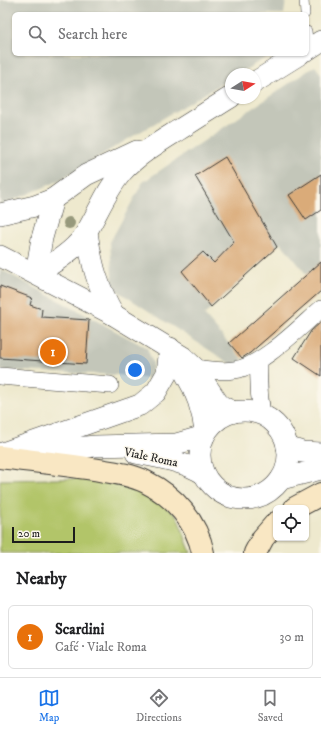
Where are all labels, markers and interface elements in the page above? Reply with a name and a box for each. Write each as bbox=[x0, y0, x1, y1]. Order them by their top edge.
search box bbox=[12, 12, 309, 56]
icon: search bbox=[26, 23, 48, 45]
text: Search here bbox=[58, 25, 127, 44]
north arrow bbox=[225, 68, 261, 104]
pin: 1 bbox=[40, 337, 66, 367]
your location bbox=[125, 360, 145, 380]
street label: Viale Roma bbox=[122, 444, 180, 471]
map controls bbox=[273, 505, 309, 541]
button: locate bbox=[273, 505, 309, 541]
scale bar bbox=[12, 525, 75, 544]
text: 20 m bbox=[18, 527, 40, 541]
text: Nearby bbox=[16, 568, 66, 590]
text: Scardini bbox=[55, 620, 104, 639]
text: 1 bbox=[28, 629, 32, 645]
text: 30 m bbox=[280, 629, 304, 645]
text: Café · Viale Roma bbox=[55, 639, 147, 655]
tab: Map bbox=[38, 687, 60, 725]
tab: Directions bbox=[136, 687, 182, 725]
tab: Saved bbox=[258, 687, 283, 725]

